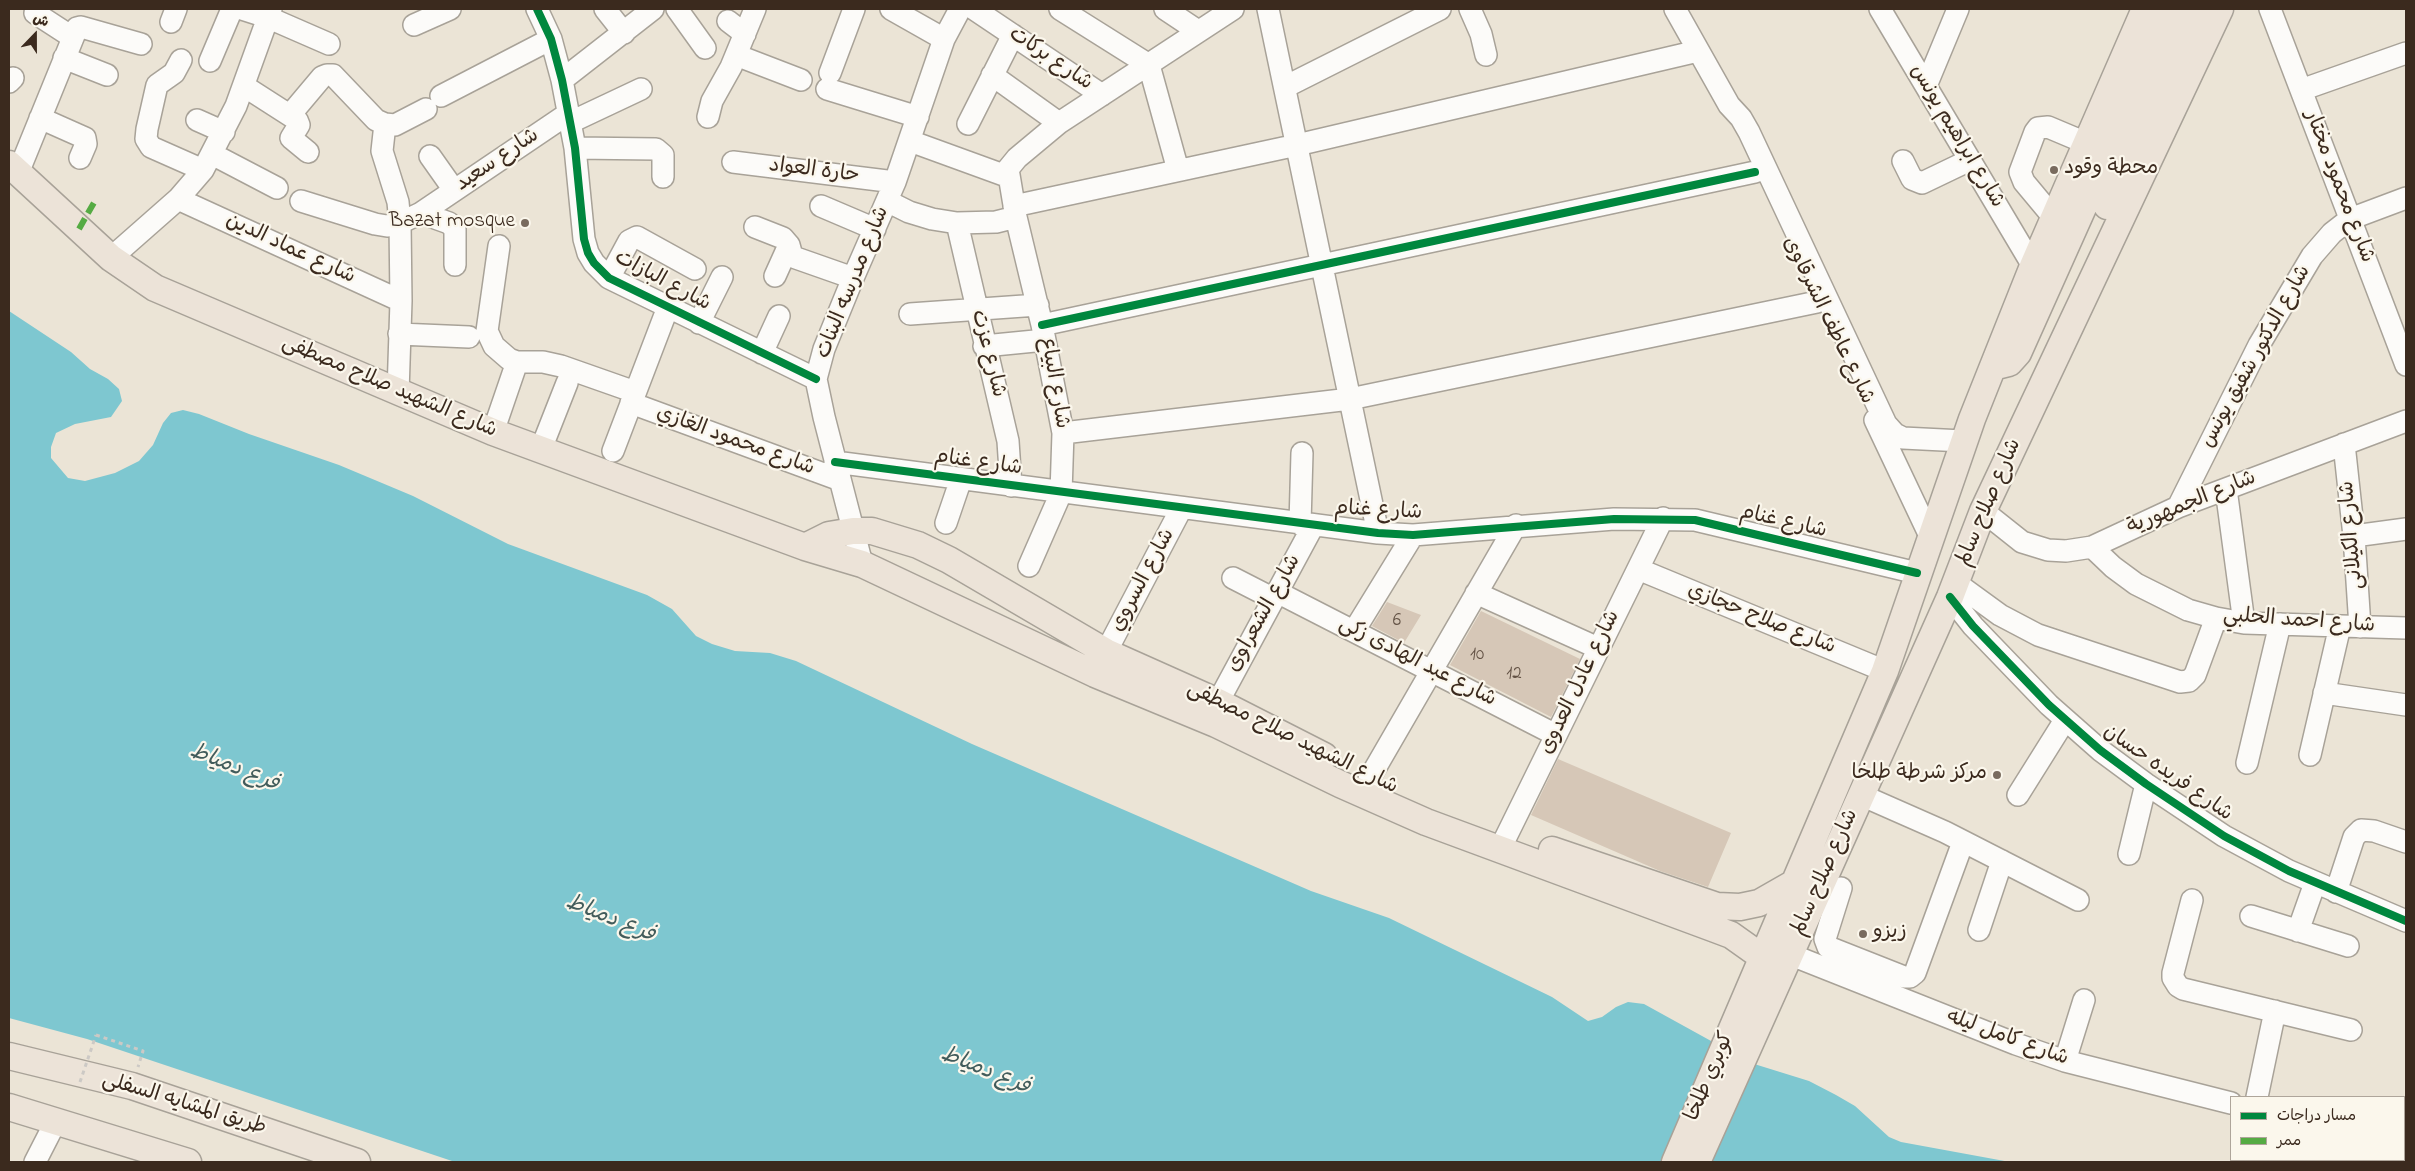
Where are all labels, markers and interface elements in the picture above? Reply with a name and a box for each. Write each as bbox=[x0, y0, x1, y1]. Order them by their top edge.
text: ش bbox=[30, 8, 52, 33]
north arrow bbox=[10, 10, 60, 60]
street label: شارع بركات bbox=[1003, 23, 1097, 97]
street label: شارع ابراهيم يونس bbox=[1903, 61, 2009, 213]
street label: شارع محمود مختار bbox=[2297, 107, 2379, 267]
street label: شارع سعيد bbox=[452, 124, 544, 198]
street label: حارة العواد bbox=[767, 154, 861, 190]
place label: محطة وقود bbox=[2064, 157, 2158, 183]
marker: محطة وقود bbox=[2048, 164, 2060, 176]
street label: شارع مدرسه البنات bbox=[812, 203, 896, 363]
street label: شارع عماد الدين bbox=[221, 209, 359, 291]
place label: Bazat mosque bbox=[389, 210, 515, 236]
marker: Bazat mosque bbox=[519, 217, 531, 229]
street label: شارع عاطف الشرقاوى bbox=[1775, 233, 1879, 409]
street label: شارع البازات bbox=[610, 246, 714, 318]
street label: شارع الدكتور شفيق يونس bbox=[2196, 261, 2318, 453]
street label: شارع عزت bbox=[964, 308, 1010, 400]
street label: شارع الشهيد صلاح مصطفى bbox=[278, 331, 500, 445]
street label: شارع البياع bbox=[1033, 335, 1073, 431]
street label: شارع محمود الغازي bbox=[652, 402, 818, 482]
street label: شارع صلاح سالم bbox=[1952, 436, 2028, 570]
street label: شارع غنام bbox=[933, 445, 1023, 483]
street label: شارع الجمهورية bbox=[2124, 467, 2260, 541]
street label: شارع الكيلانى bbox=[2336, 480, 2370, 590]
street label: شارع غنام bbox=[1333, 497, 1423, 527]
street label: شارع غنام bbox=[1737, 501, 1829, 545]
street label: شارع السروي bbox=[1106, 525, 1182, 637]
street label: شارع الشعراوى bbox=[1222, 551, 1308, 677]
street label: شارع صلاح حجازي bbox=[1683, 579, 1839, 661]
street label: شارع احمد الحلبي bbox=[2222, 604, 2376, 640]
street label: شارع عادل العدوى bbox=[1535, 607, 1627, 759]
house number: 6 bbox=[1393, 611, 1401, 633]
street label: شارع عبد الهادى زكى bbox=[1334, 612, 1500, 714]
house number: 10 bbox=[1470, 645, 1484, 667]
house number: 12 bbox=[1506, 664, 1522, 686]
street label: شارع الشهيد صلاح مصطفى bbox=[1183, 677, 1401, 801]
street label: شارع فريده حسان bbox=[2097, 720, 2237, 828]
water label: فرع دمياط bbox=[186, 739, 282, 799]
place label: مركز شرطة طلخا bbox=[1852, 762, 1987, 788]
marker: مركز شرطة طلخا bbox=[1991, 769, 2003, 781]
street label: شارع صلاح سالم bbox=[1787, 806, 1865, 940]
water label: فرع دمياط bbox=[562, 890, 658, 950]
place label: زيزو bbox=[1873, 921, 1907, 947]
marker: زيزو bbox=[1857, 928, 1869, 940]
street label: شارع كامل ليله bbox=[1943, 1005, 2071, 1073]
street label: كوبري طلخا bbox=[1681, 1029, 1741, 1125]
water label: فرع دمياط bbox=[937, 1042, 1033, 1102]
street label: طريق المشايه السفلى bbox=[99, 1068, 269, 1142]
legend bbox=[2230, 1096, 2405, 1161]
text: مسار دراجات bbox=[2277, 1105, 2356, 1127]
text: ممر bbox=[2277, 1130, 2301, 1152]

